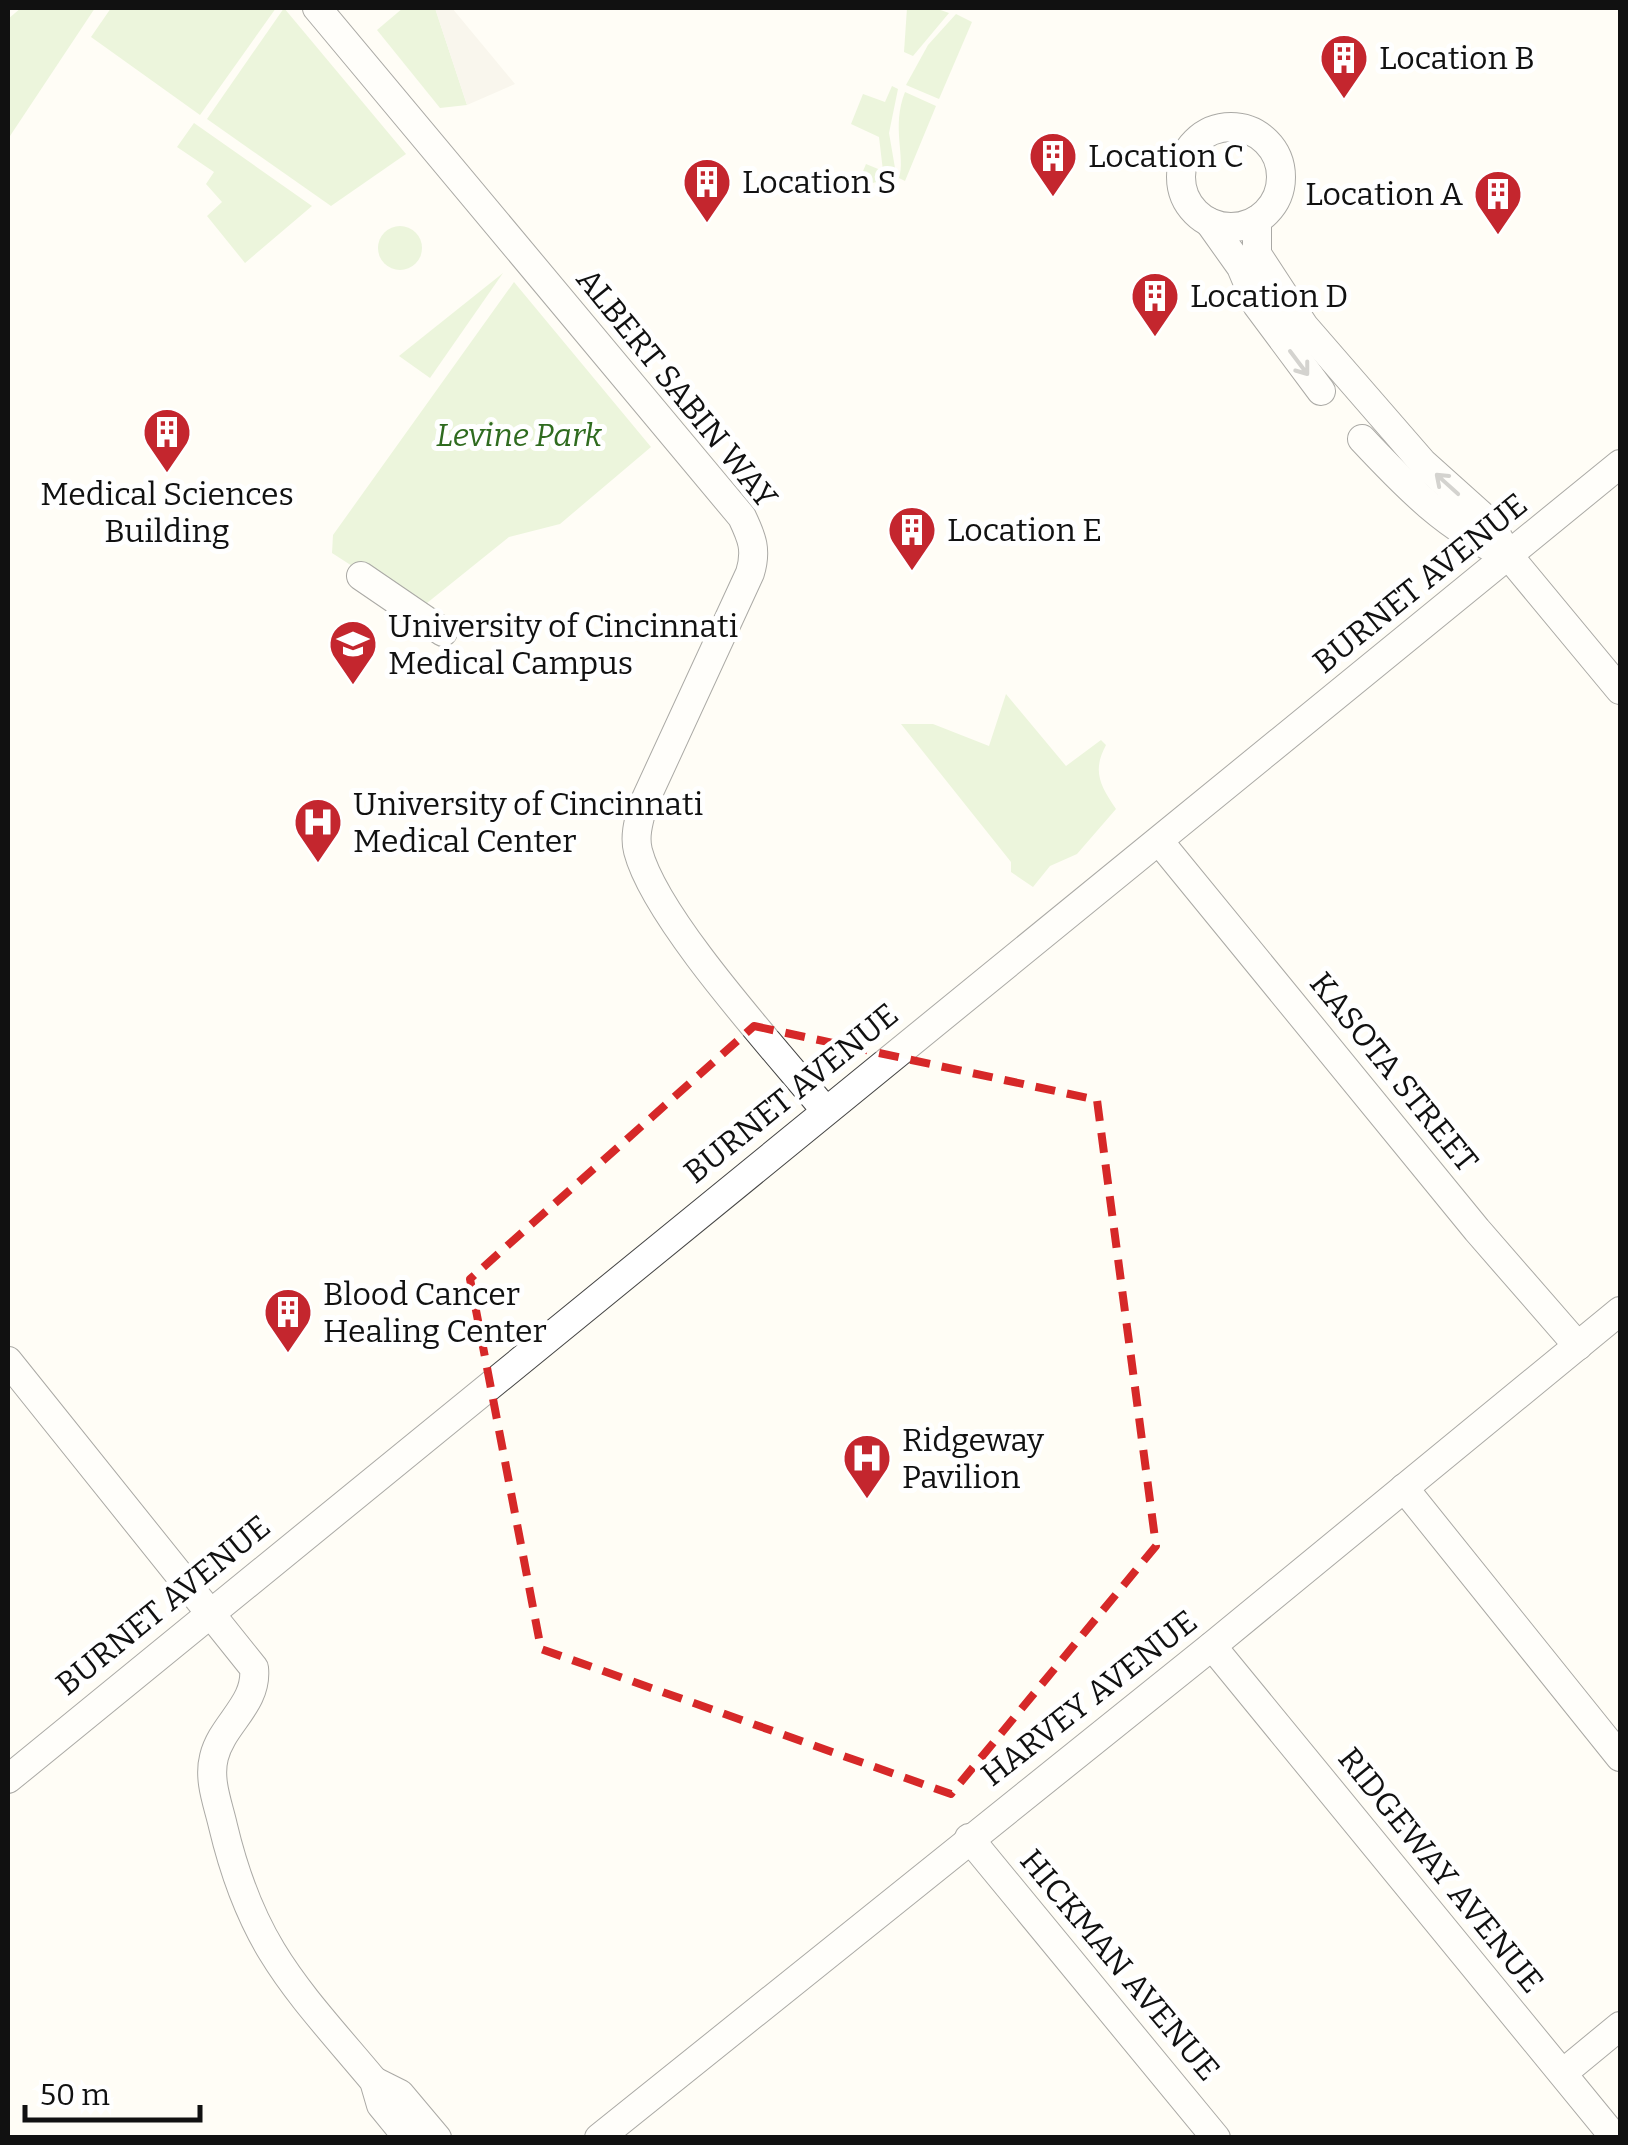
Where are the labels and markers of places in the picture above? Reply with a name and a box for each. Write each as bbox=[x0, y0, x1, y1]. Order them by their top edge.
building icon: Location B bbox=[1318, 32, 1370, 100]
place label: Location B bbox=[1379, 39, 1535, 77]
building icon: Location C bbox=[1027, 130, 1079, 198]
place label: Location C bbox=[1088, 137, 1244, 175]
building icon: Location S bbox=[681, 156, 733, 224]
place label: Location S bbox=[742, 163, 896, 201]
building icon: Location A bbox=[1472, 168, 1524, 236]
place label: Location A bbox=[1305, 175, 1463, 213]
building icon: Location D bbox=[1129, 270, 1181, 338]
place label: Location D bbox=[1190, 277, 1348, 315]
building icon: Medical Sciences Building bbox=[141, 406, 193, 474]
place label: Medical Sciences Building bbox=[40, 475, 294, 550]
building icon: Location E bbox=[886, 504, 938, 572]
place label: Location E bbox=[947, 511, 1102, 549]
place label: University of Cincinnati Medical Campus bbox=[388, 607, 738, 682]
school or university icon: University of Cincinnati Medical Campus bbox=[327, 618, 379, 686]
place label: University of Cincinnati Medical Center bbox=[353, 785, 703, 860]
hospital icon: University of Cincinnati Medical Center bbox=[292, 796, 344, 864]
place label: Blood Cancer Healing Center bbox=[323, 1275, 547, 1350]
building icon: Blood Cancer Healing Center bbox=[262, 1286, 314, 1354]
place label: Ridgeway Pavilion bbox=[902, 1421, 1045, 1496]
hospital icon: Ridgeway Pavilion bbox=[841, 1432, 893, 1500]

